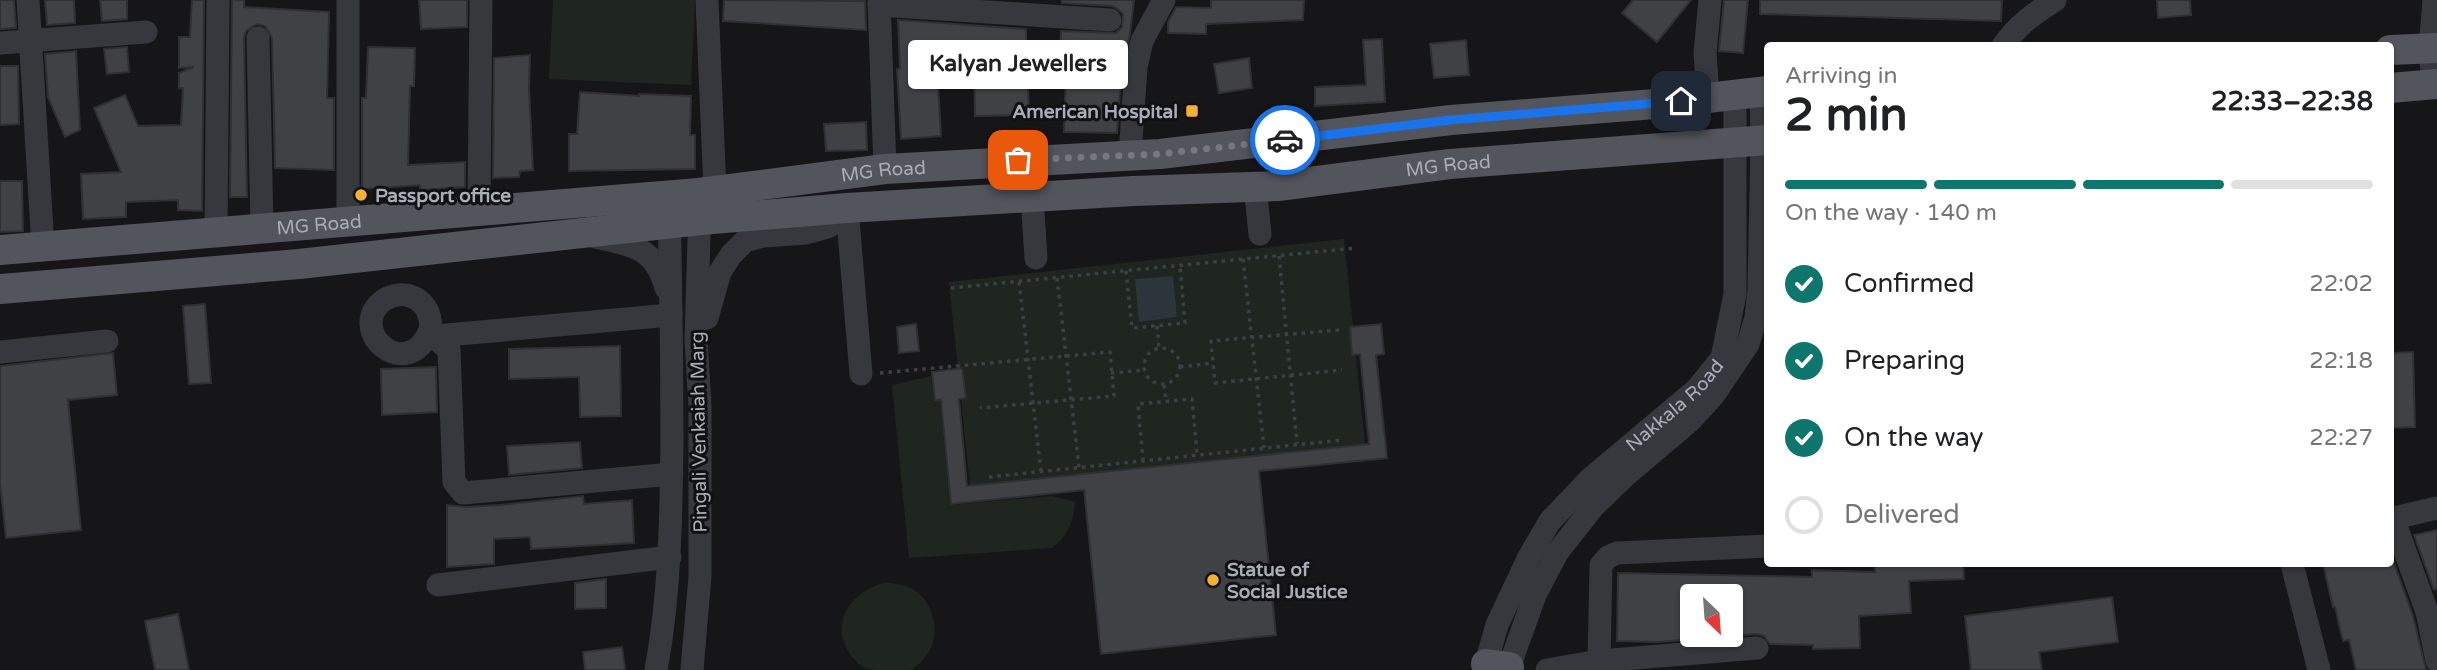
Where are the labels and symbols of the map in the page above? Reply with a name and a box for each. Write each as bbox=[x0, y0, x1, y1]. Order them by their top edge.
callout: Kalyan Jewellers bbox=[908, 41, 1128, 90]
pin bbox=[1651, 71, 1711, 131]
place label: American Hospital bbox=[1012, 101, 1178, 124]
marker: American Hospital bbox=[1184, 103, 1200, 119]
courier bbox=[1250, 105, 1320, 175]
pin bbox=[988, 130, 1048, 190]
street label: MG Road bbox=[1404, 151, 1492, 182]
street label: MG Road bbox=[839, 157, 926, 187]
place label: Passport office bbox=[375, 185, 511, 208]
marker: Passport office bbox=[353, 187, 369, 203]
street label: MG Road bbox=[276, 211, 363, 239]
street label: Pingali Venkaiah Marg bbox=[686, 331, 712, 533]
street label: Nakkala Road bbox=[1622, 355, 1728, 456]
place label: Statue of Social Justice bbox=[1227, 559, 1348, 603]
marker: Statue of Social Justice bbox=[1205, 572, 1221, 588]
north arrow bbox=[1680, 584, 1743, 648]

